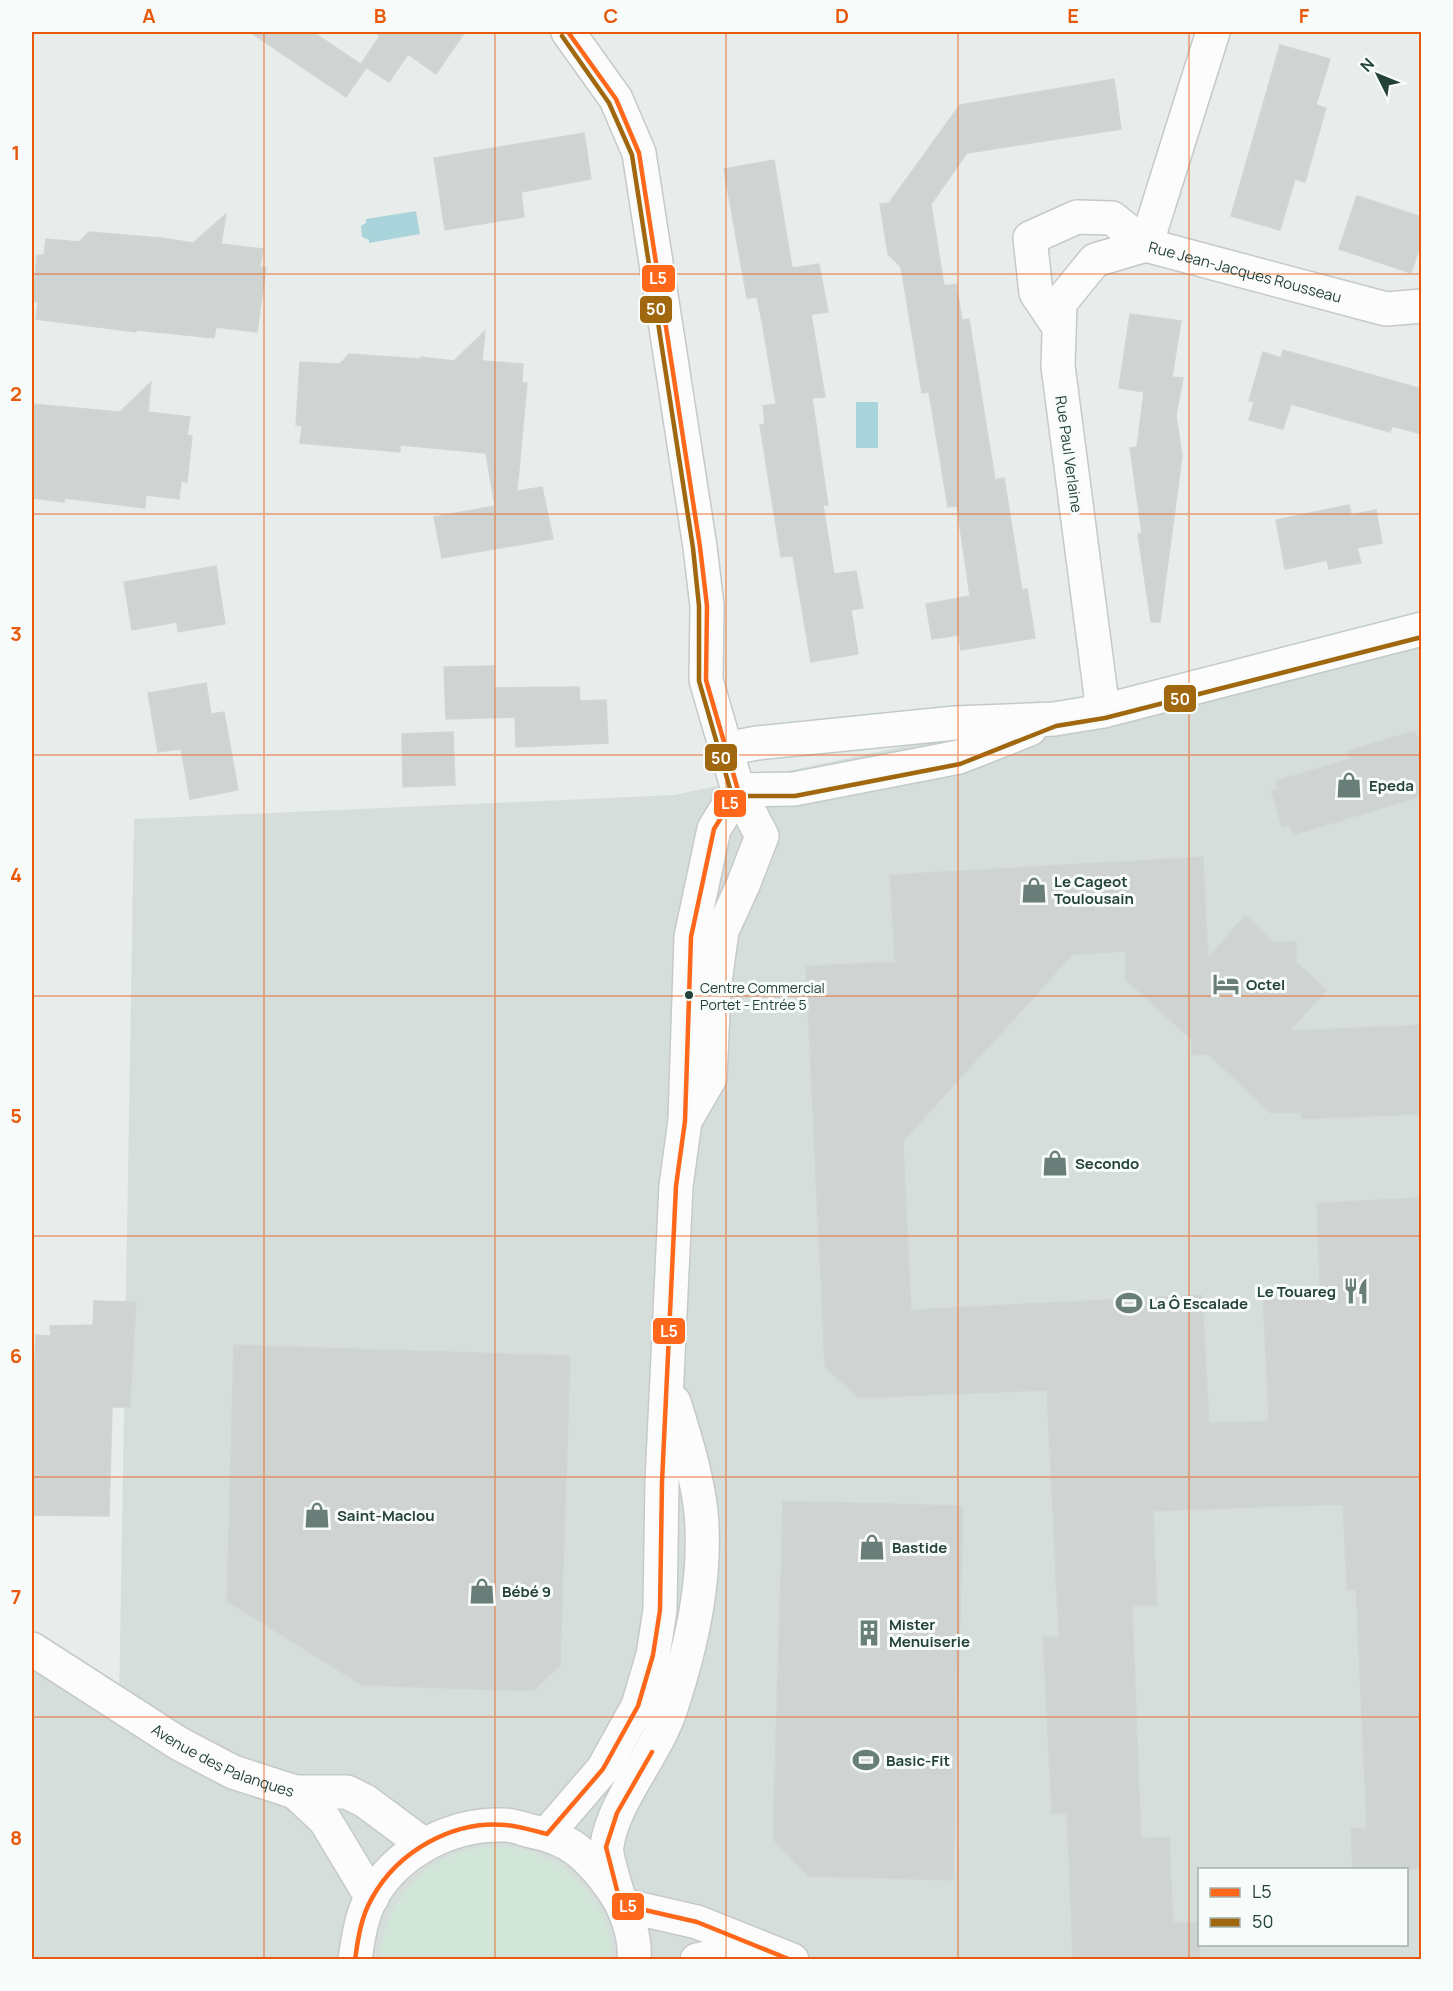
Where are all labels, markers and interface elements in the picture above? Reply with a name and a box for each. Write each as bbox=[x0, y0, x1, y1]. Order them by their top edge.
text: A bbox=[142, 2, 156, 29]
text: B bbox=[374, 2, 387, 29]
text: C bbox=[604, 2, 618, 29]
text: D bbox=[835, 2, 849, 29]
text: E bbox=[1067, 2, 1079, 29]
text: F bbox=[1299, 2, 1310, 29]
north arrow bbox=[1348, 45, 1408, 105]
text: N bbox=[1355, 53, 1379, 76]
text: 1 bbox=[12, 139, 20, 166]
street label: Rue Jean-Jacques Rousseau bbox=[1146, 236, 1344, 307]
line badge: L5 bbox=[641, 264, 676, 293]
text: L5 bbox=[649, 267, 667, 289]
line badge: 50 bbox=[639, 295, 673, 324]
text: 50 bbox=[646, 298, 666, 320]
text: 2 bbox=[10, 380, 22, 407]
street label: Rue Paul Verlaine bbox=[1050, 394, 1088, 514]
text: 3 bbox=[10, 620, 22, 647]
line badge: 50 bbox=[1163, 684, 1197, 713]
text: 50 bbox=[1170, 688, 1190, 710]
line badge: 50 bbox=[704, 743, 738, 772]
text: 50 bbox=[711, 747, 731, 769]
shop icon: Epeda bbox=[1334, 770, 1364, 800]
place label: Epeda bbox=[1369, 775, 1414, 796]
line badge: L5 bbox=[713, 789, 747, 818]
text: L5 bbox=[721, 792, 739, 814]
text: 4 bbox=[10, 861, 22, 888]
place label: Le Cageot Toulousain bbox=[1054, 871, 1134, 909]
shop icon: Le Cageot Toulousain bbox=[1019, 875, 1049, 905]
hotel icon: Octel bbox=[1211, 969, 1241, 999]
place label: Octel bbox=[1246, 974, 1285, 995]
place label: Centre Commercial Portet - Entrée 5 bbox=[700, 978, 825, 1014]
marker: Centre Commercial Portet - Entrée 5 bbox=[683, 989, 695, 1001]
text: 5 bbox=[10, 1102, 22, 1129]
shop icon: Secondo bbox=[1040, 1148, 1070, 1178]
place label: Secondo bbox=[1075, 1153, 1139, 1174]
restaurant icon: Le Touareg bbox=[1341, 1276, 1371, 1306]
place label: Le Touareg bbox=[1257, 1281, 1336, 1302]
sports icon: La Ô Escalade bbox=[1114, 1288, 1144, 1318]
place label: La Ô Escalade bbox=[1149, 1293, 1248, 1314]
line badge: L5 bbox=[652, 1317, 686, 1345]
text: L5 bbox=[660, 1320, 678, 1342]
text: 6 bbox=[10, 1342, 22, 1369]
shop icon: Saint-Maclou bbox=[302, 1500, 332, 1530]
place label: Saint-Maclou bbox=[337, 1505, 435, 1526]
shop icon: Bastide bbox=[857, 1532, 887, 1562]
place label: Bastide bbox=[892, 1537, 947, 1558]
shop icon: Bébé 9 bbox=[467, 1576, 497, 1606]
place label: Bébé 9 bbox=[502, 1581, 551, 1602]
text: 7 bbox=[11, 1583, 21, 1610]
place label: Mister Menuiserie bbox=[889, 1614, 970, 1652]
building icon: Mister Menuiserie bbox=[854, 1618, 884, 1648]
street label: Avenue des Palanques bbox=[148, 1718, 297, 1802]
sports icon: Basic-Fit bbox=[851, 1745, 881, 1775]
place label: Basic-Fit bbox=[886, 1750, 950, 1771]
text: 8 bbox=[10, 1824, 22, 1851]
legend bbox=[1198, 1868, 1408, 1946]
text: L5 bbox=[1252, 1879, 1272, 1903]
line badge: L5 bbox=[611, 1892, 645, 1921]
text: L5 bbox=[619, 1895, 637, 1917]
text: 50 bbox=[1252, 1909, 1273, 1933]

